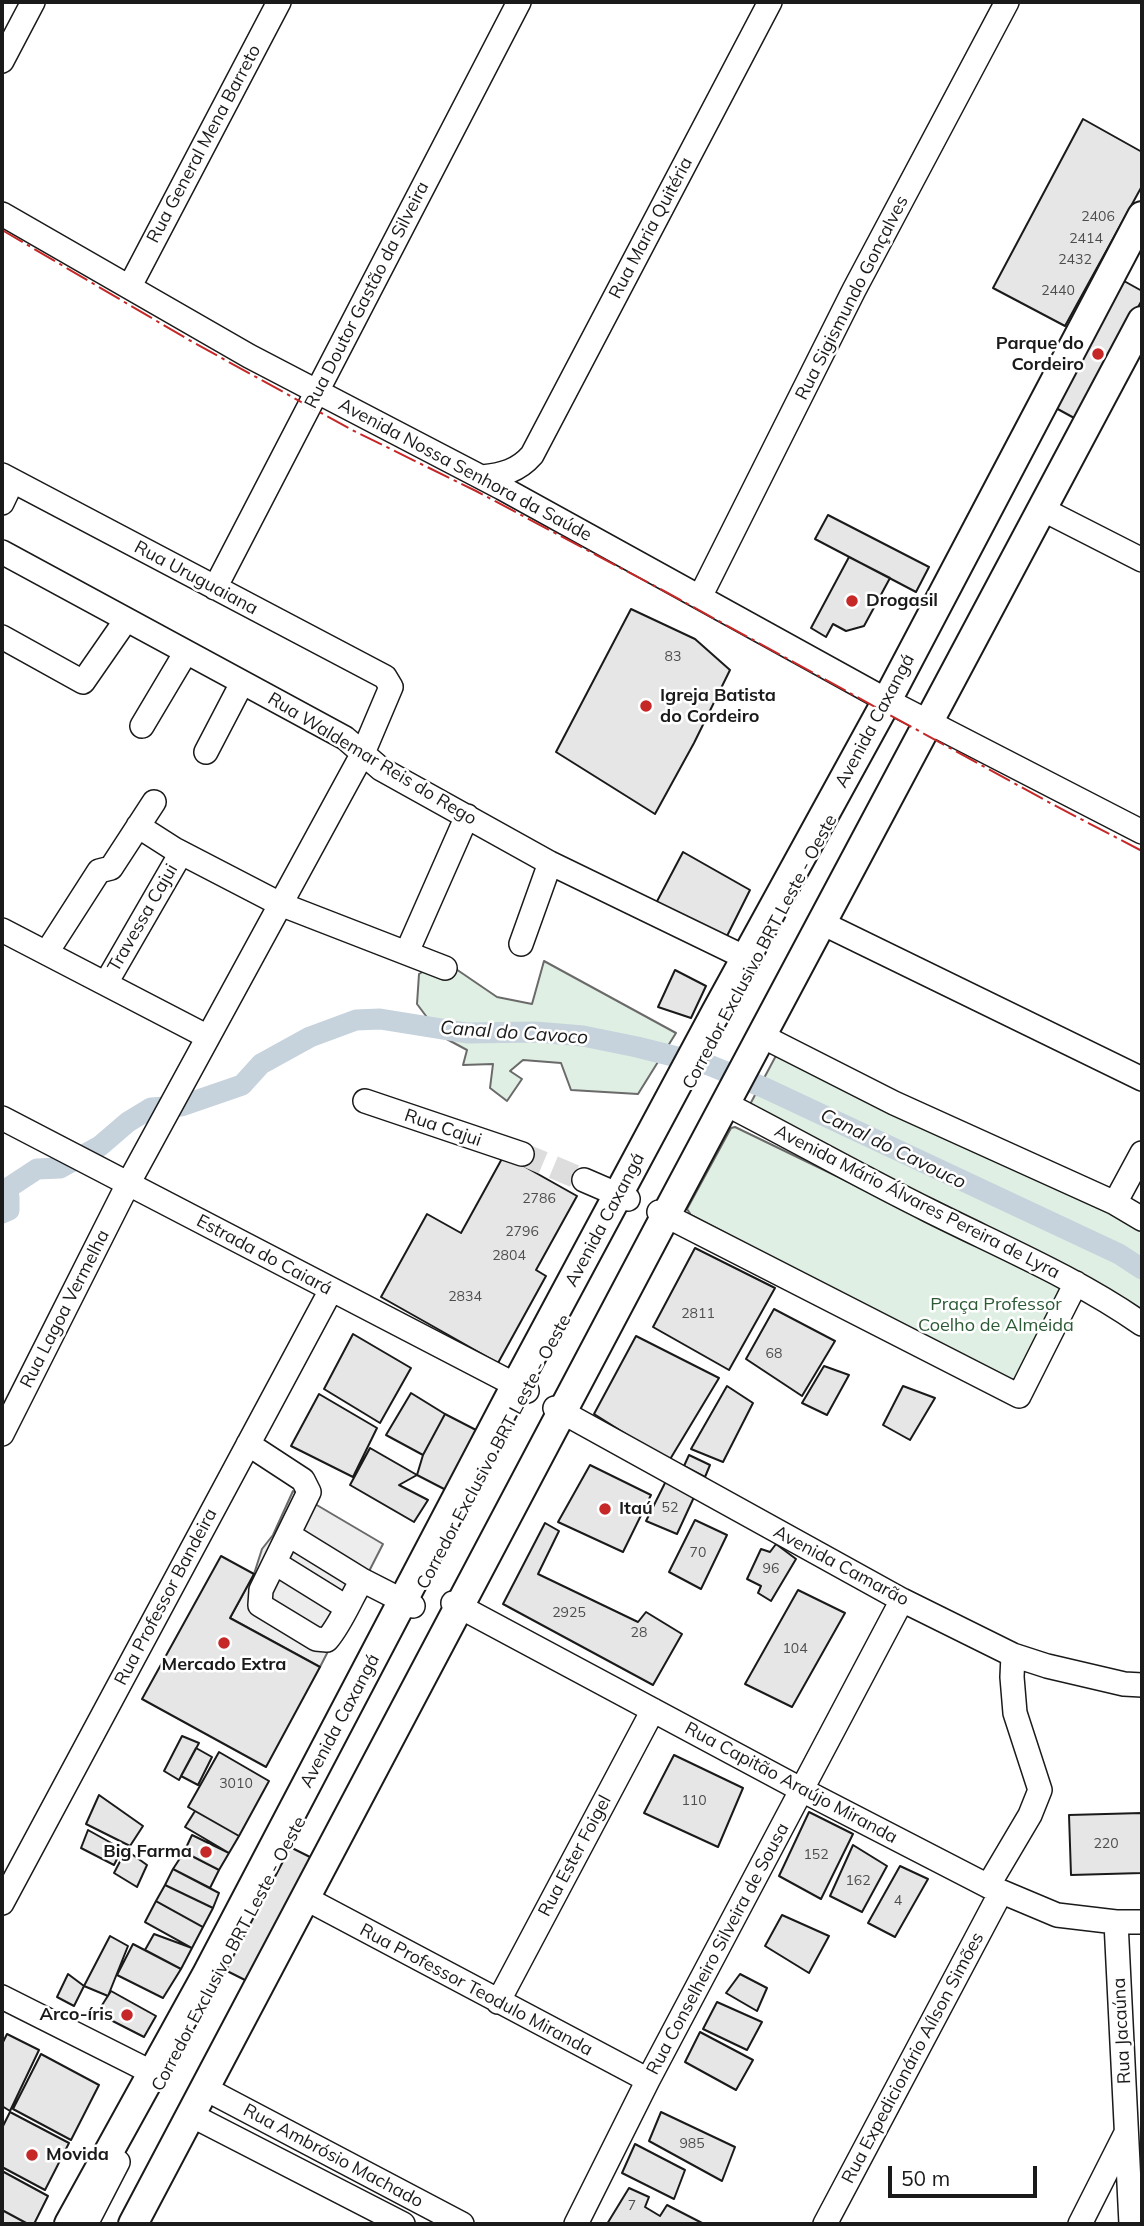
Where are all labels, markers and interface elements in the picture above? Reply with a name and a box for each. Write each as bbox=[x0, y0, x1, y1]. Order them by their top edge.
street label: Rua General Mena Barreto bbox=[142, 41, 266, 247]
street label: Rua Maria Quitéria bbox=[605, 154, 697, 302]
street label: Rua Doutor Gastão da Silveira bbox=[300, 178, 434, 412]
street label: Rua Sigismundo Gonçalves bbox=[791, 192, 913, 404]
house number: 2406 bbox=[1081, 209, 1115, 225]
house number: 2414 bbox=[1069, 231, 1103, 247]
house number: 2432 bbox=[1058, 252, 1092, 268]
house number: 2440 bbox=[1041, 283, 1075, 299]
place label: Parque do Cordeiro bbox=[996, 333, 1084, 376]
marker: Parque do Cordeiro bbox=[1090, 346, 1106, 362]
street label: Avenida Nossa Senhora da Saúde bbox=[335, 394, 595, 546]
street label: Rua Uruguaiana bbox=[131, 536, 261, 620]
place label: Drogasil bbox=[866, 590, 938, 612]
marker: Drogasil bbox=[844, 593, 860, 609]
house number: 83 bbox=[665, 649, 681, 665]
street label: Avenida Caxangá bbox=[831, 650, 919, 792]
place label: Igreja Batista do Cordeiro bbox=[660, 685, 776, 728]
street label: Rua Waldemar Reis do Rego bbox=[264, 688, 480, 830]
marker: Igreja Batista do Cordeiro bbox=[638, 698, 654, 714]
street label: Corredor Exclusivo BRT Leste - Oeste bbox=[678, 811, 842, 1093]
street label: Travessa Cajui bbox=[103, 860, 183, 976]
water label: Canal do Cavoco bbox=[439, 1016, 589, 1050]
water label: Canal do Cavouco bbox=[816, 1104, 970, 1194]
street label: Rua Cajui bbox=[402, 1105, 484, 1151]
street label: Avenida Mário Álvares Pereira de Lyra bbox=[771, 1120, 1063, 1284]
street label: Avenida Caxangá bbox=[561, 1149, 649, 1291]
house number: 2786 bbox=[522, 1191, 556, 1207]
street label: Estrada do Caiará bbox=[193, 1210, 335, 1300]
house number: 2796 bbox=[505, 1224, 539, 1240]
street label: Rua Lagoa Vermelha bbox=[16, 1226, 114, 1392]
house number: 2804 bbox=[492, 1248, 526, 1264]
house number: 2834 bbox=[448, 1289, 482, 1305]
park label: Praça Professor Coelho de Almeida bbox=[918, 1294, 1074, 1336]
house number: 2811 bbox=[681, 1306, 715, 1322]
street label: Corredor Exclusivo BRT Leste - Oeste bbox=[412, 1311, 576, 1593]
house number: 68 bbox=[766, 1346, 782, 1362]
place label: Itaú bbox=[619, 1498, 653, 1520]
house number: 52 bbox=[662, 1500, 678, 1516]
marker: Itaú bbox=[597, 1501, 613, 1517]
street label: Rua Professor Bandeira bbox=[110, 1505, 222, 1689]
street label: Avenida Camarão bbox=[770, 1521, 912, 1611]
house number: 70 bbox=[690, 1545, 706, 1561]
house number: 96 bbox=[763, 1561, 779, 1577]
house number: 2925 bbox=[552, 1605, 586, 1621]
house number: 28 bbox=[631, 1625, 647, 1641]
marker: Mercado Extra bbox=[216, 1635, 232, 1651]
house number: 104 bbox=[782, 1641, 808, 1657]
street label: Avenida Caxangá bbox=[296, 1650, 384, 1792]
place label: Mercado Extra bbox=[162, 1654, 286, 1676]
street label: Rua Capitão Araújo Miranda bbox=[681, 1718, 901, 1848]
house number: 3010 bbox=[219, 1776, 253, 1792]
street label: Rua Ester Foigel bbox=[534, 1792, 616, 1920]
house number: 110 bbox=[681, 1793, 707, 1809]
street label: Corredor Exclusivo BRT Leste - Oeste bbox=[147, 1813, 311, 2095]
street label: Rua Conselheiro Silveira de Sousa bbox=[642, 1819, 794, 2079]
house number: 220 bbox=[1093, 1836, 1119, 1852]
place label: Big Farma bbox=[103, 1841, 192, 1863]
marker: Big Farma bbox=[198, 1844, 214, 1860]
house number: 152 bbox=[803, 1847, 829, 1863]
house number: 162 bbox=[845, 1873, 871, 1889]
house number: 4 bbox=[894, 1893, 902, 1909]
street label: Rua Professor Teodulo Miranda bbox=[356, 1919, 596, 2061]
street label: Rua Expedicionário Aílson Simões bbox=[837, 1929, 989, 2187]
street label: Rua Jacaúna bbox=[1108, 1977, 1136, 2085]
place label: Arco-íris bbox=[39, 2004, 113, 2026]
marker: Arco-íris bbox=[119, 2007, 135, 2023]
street label: Rua Ambrósio Machado bbox=[239, 2099, 427, 2213]
house number: 985 bbox=[679, 2136, 705, 2152]
place label: Movida bbox=[46, 2144, 109, 2166]
marker: Movida bbox=[24, 2147, 40, 2163]
scale bar bbox=[892, 2152, 1041, 2196]
text: 50 m bbox=[901, 2165, 950, 2191]
house number: 7 bbox=[628, 2198, 636, 2214]

